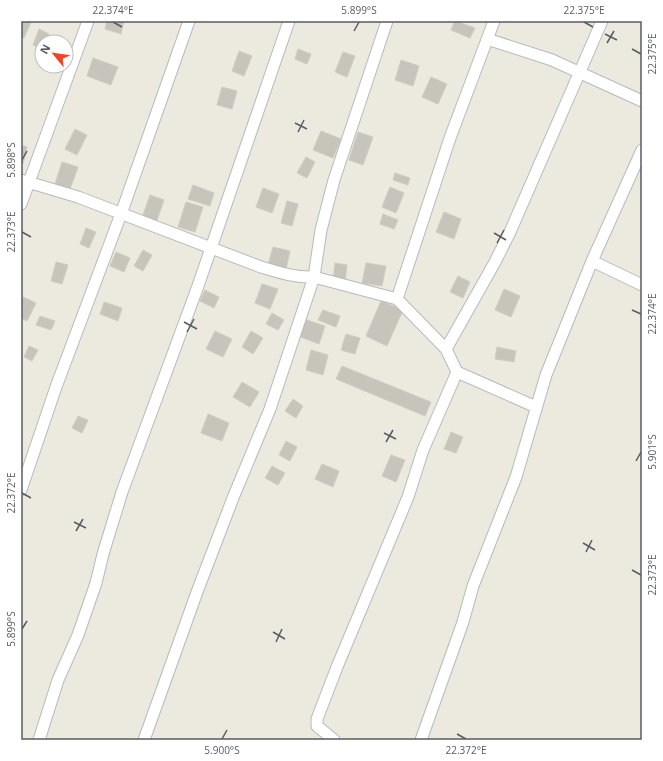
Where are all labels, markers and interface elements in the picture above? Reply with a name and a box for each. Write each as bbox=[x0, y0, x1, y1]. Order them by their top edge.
text: 22.374°E bbox=[92, 3, 134, 17]
text: 5.899°S bbox=[341, 3, 377, 17]
text: 22.375°E bbox=[563, 3, 605, 17]
text: 22.375°E bbox=[645, 33, 659, 75]
north arrow bbox=[34, 34, 74, 74]
text: N bbox=[36, 41, 54, 56]
text: 5.898°S bbox=[4, 142, 18, 178]
text: 22.373°E bbox=[4, 211, 18, 253]
text: 22.374°E bbox=[645, 293, 659, 335]
text: 5.901°S bbox=[645, 434, 659, 470]
text: 22.372°E bbox=[4, 472, 18, 514]
text: 22.373°E bbox=[645, 554, 659, 596]
text: 5.899°S bbox=[4, 611, 18, 647]
text: 5.900°S bbox=[204, 743, 240, 757]
text: 22.372°E bbox=[445, 743, 487, 757]

